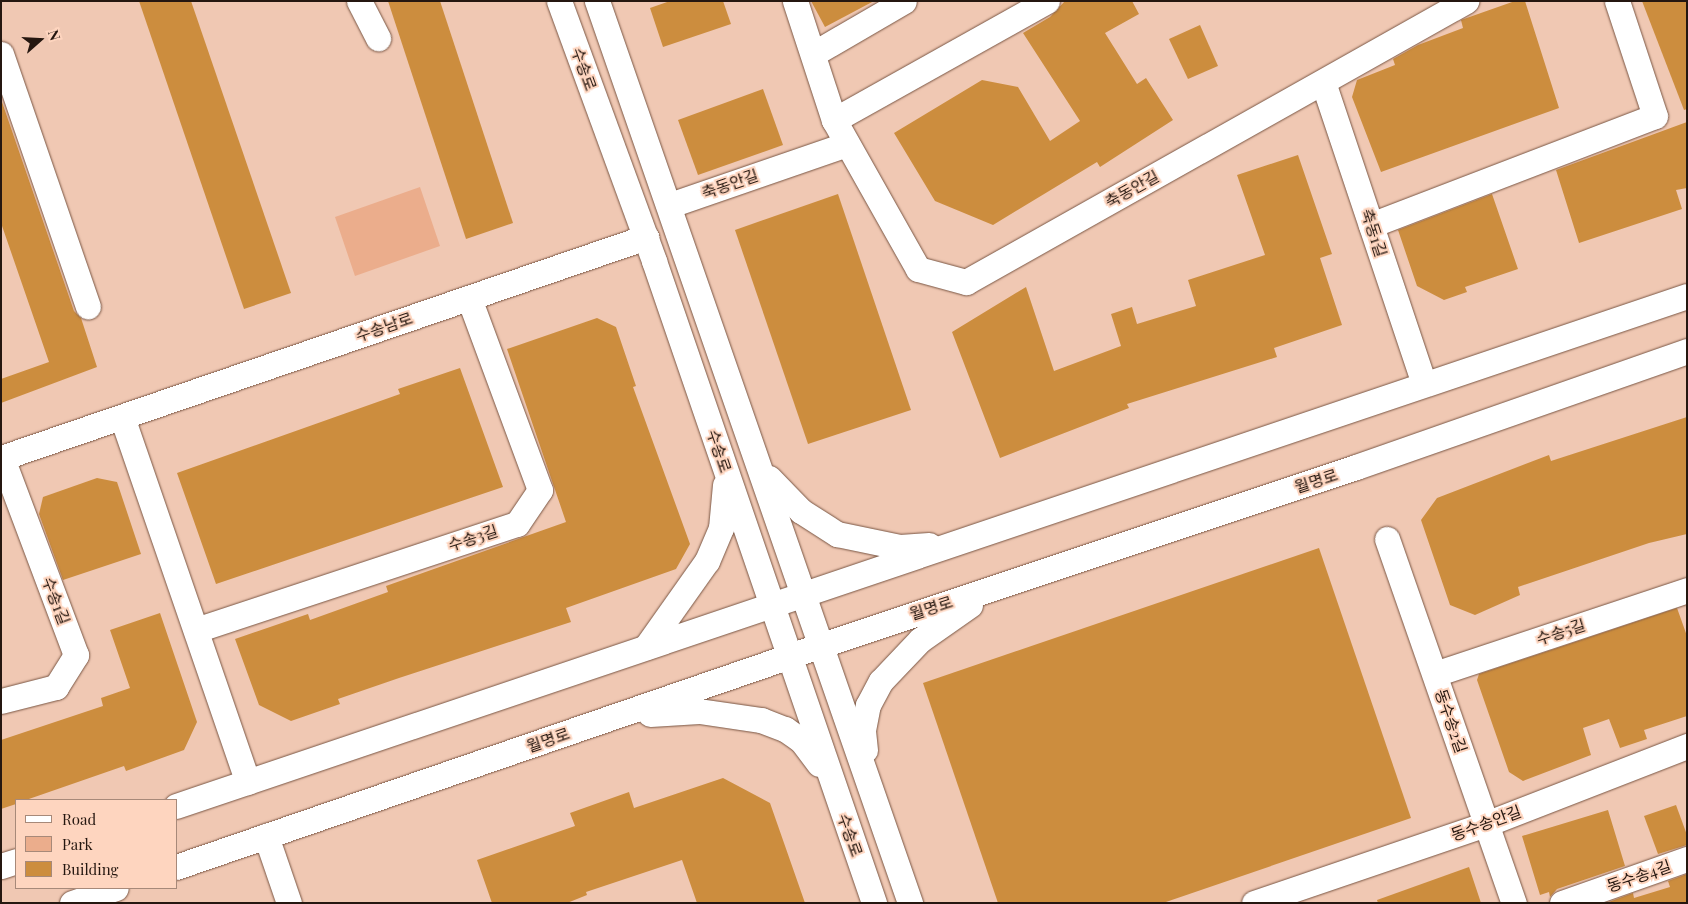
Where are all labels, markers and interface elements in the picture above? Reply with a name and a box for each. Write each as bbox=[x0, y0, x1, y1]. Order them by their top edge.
north arrow bbox=[15, 15, 65, 65]
text: N bbox=[44, 27, 65, 43]
street label: 수송로 bbox=[567, 45, 601, 93]
street label: 축동안길 bbox=[699, 165, 761, 203]
street label: 축동안길 bbox=[1102, 166, 1162, 212]
street label: 축동1길 bbox=[1357, 206, 1391, 260]
street label: 수송남로 bbox=[353, 308, 415, 346]
street label: 수송로 bbox=[703, 427, 735, 475]
street label: 월명로 bbox=[1292, 465, 1340, 497]
street label: 수송3길 bbox=[446, 521, 500, 555]
street label: 수송1길 bbox=[38, 574, 74, 628]
street label: 월명로 bbox=[907, 592, 955, 624]
street label: 수송5길 bbox=[1534, 615, 1588, 649]
street label: 동수송2길 bbox=[1431, 686, 1471, 756]
street label: 월명로 bbox=[524, 724, 572, 756]
legend bbox=[15, 799, 178, 889]
street label: 동수송안길 bbox=[1448, 801, 1524, 845]
text: Road bbox=[62, 809, 96, 829]
street label: 수송로 bbox=[833, 811, 867, 859]
text: Park bbox=[62, 834, 93, 854]
street label: 동수송4길 bbox=[1604, 856, 1674, 896]
text: Building bbox=[62, 859, 118, 879]

